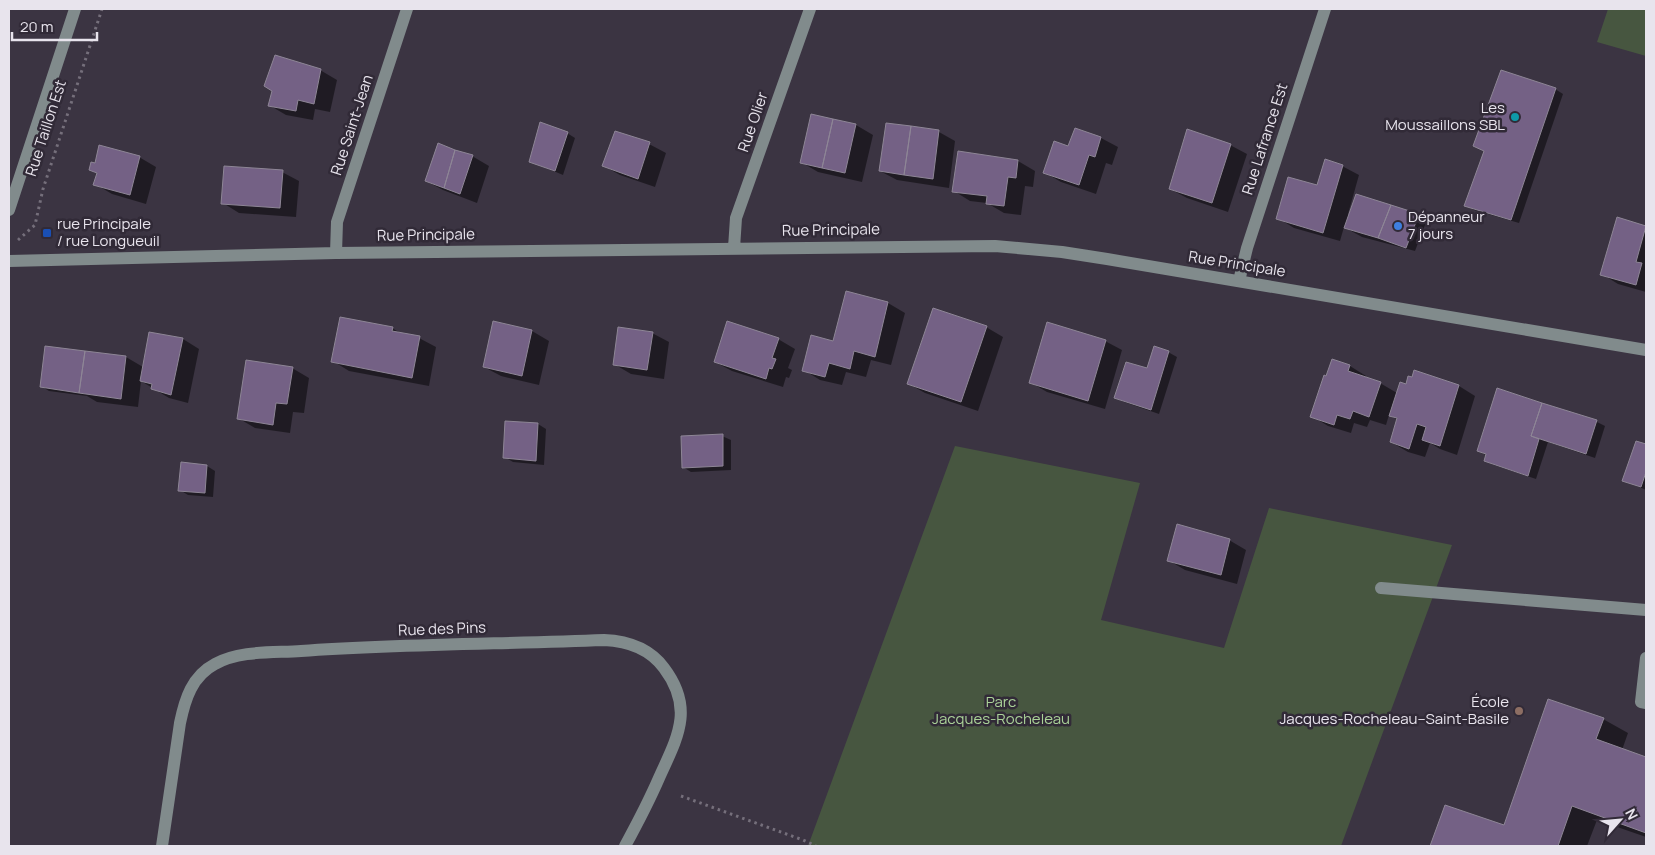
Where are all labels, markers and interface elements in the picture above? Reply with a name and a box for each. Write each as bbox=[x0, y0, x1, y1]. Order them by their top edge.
scale bar bbox=[12, 10, 98, 42]
text: 20 m bbox=[20, 16, 53, 37]
street label: Rue Saint-Jean bbox=[325, 72, 378, 178]
street label: Rue Taillon Est bbox=[20, 77, 71, 179]
street label: Rue Lafrance Est bbox=[1237, 80, 1292, 197]
street label: Rue Olier bbox=[732, 88, 773, 155]
place label: Les Moussaillons SBL bbox=[1385, 97, 1505, 135]
marker: Les Moussaillons SBL bbox=[1509, 111, 1521, 123]
place label: Dépanneur 7 jours bbox=[1408, 206, 1485, 244]
place label: rue Principale / rue Longueuil bbox=[57, 213, 160, 251]
street label: Rue Principale bbox=[782, 218, 880, 241]
marker: Dépanneur 7 jours bbox=[1392, 220, 1404, 232]
street label: Rue Principale bbox=[377, 223, 475, 246]
marker: rue Principale / rue Longueuil bbox=[41, 227, 53, 239]
street label: Rue Principale bbox=[1187, 245, 1287, 282]
street label: Rue des Pins bbox=[398, 616, 486, 641]
park label: Parc Jacques-Rocheleau bbox=[932, 691, 1070, 729]
place label: École Jacques-Rocheleau–Saint-Basile bbox=[1279, 691, 1509, 729]
marker: École Jacques-Rocheleau–Saint-Basile bbox=[1513, 705, 1525, 717]
north arrow bbox=[1595, 795, 1645, 845]
text: N bbox=[1621, 805, 1643, 823]

